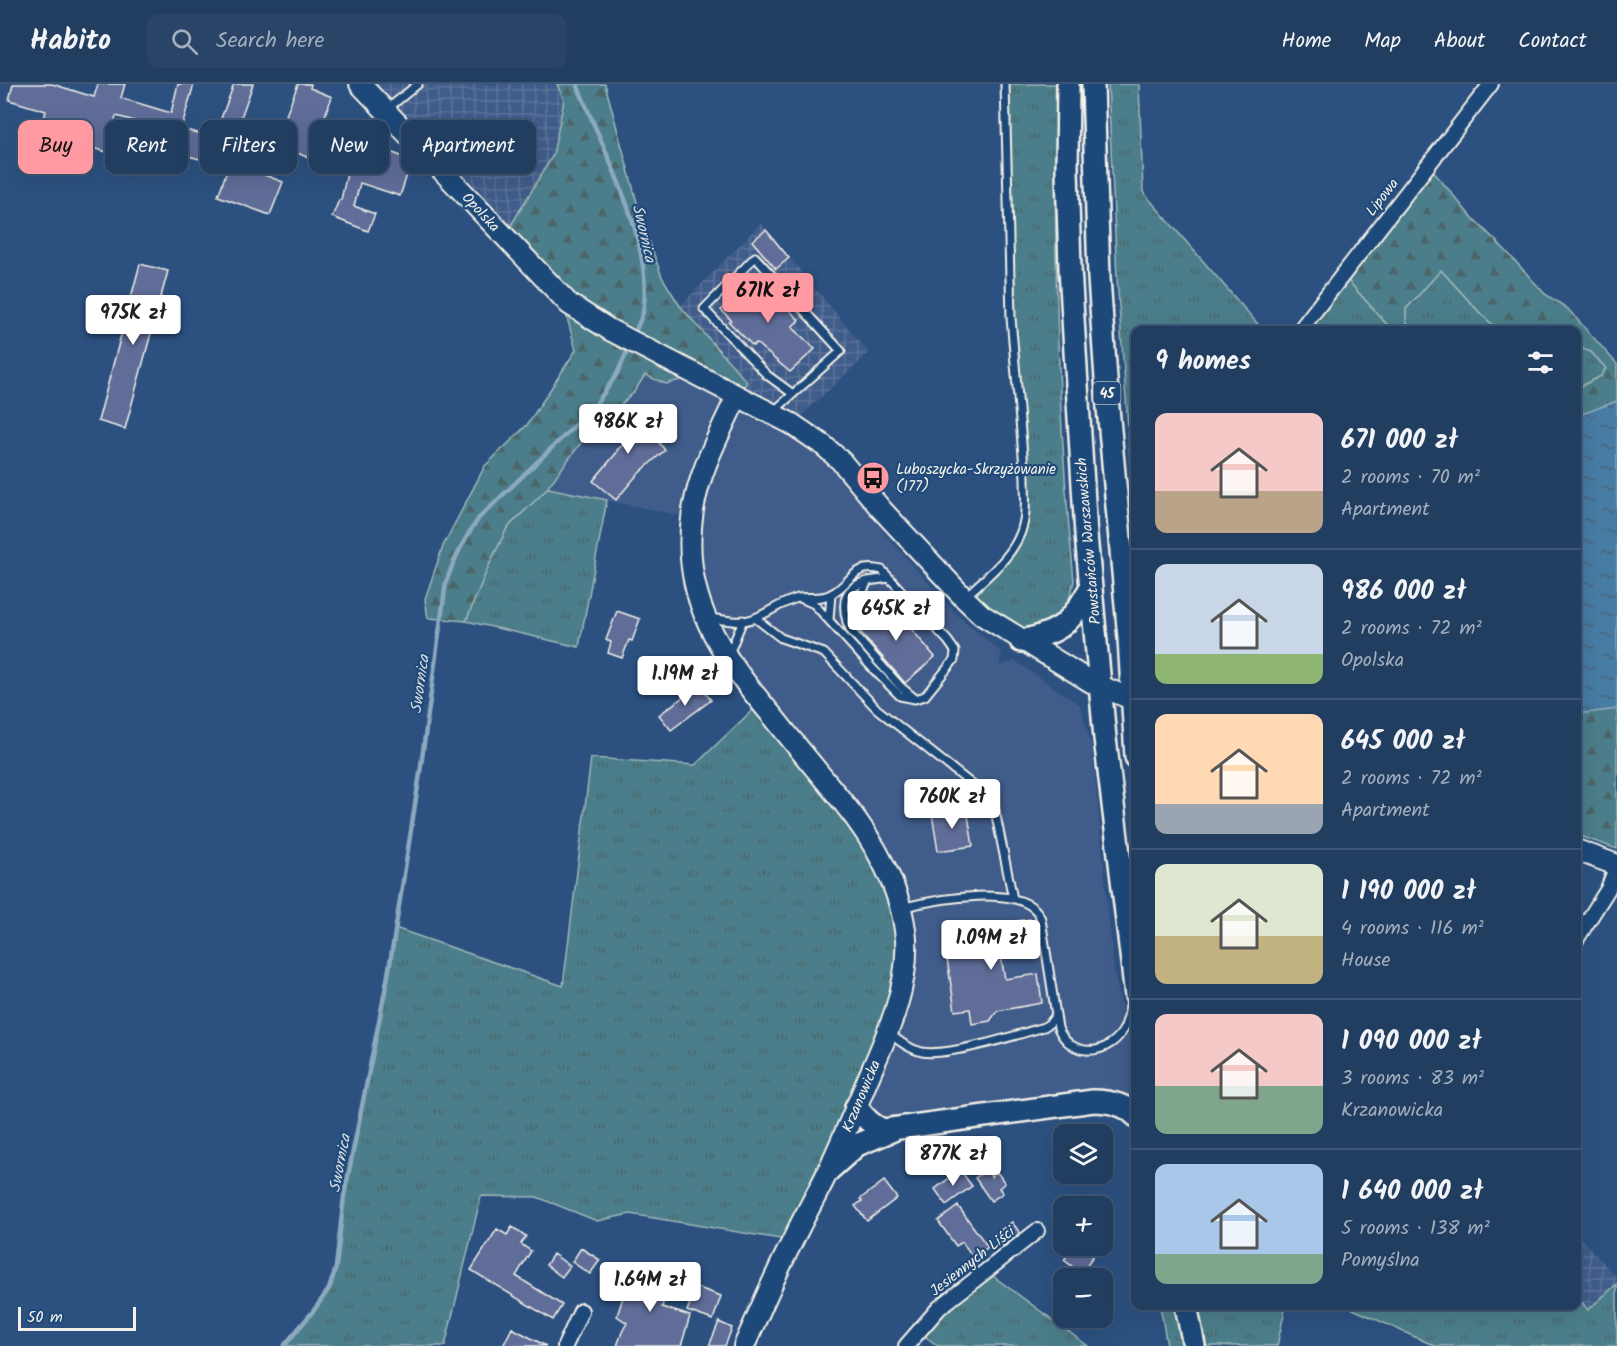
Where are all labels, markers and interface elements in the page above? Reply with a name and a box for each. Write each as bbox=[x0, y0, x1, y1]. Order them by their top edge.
search box bbox=[147, 14, 567, 68]
text: Habito bbox=[30, 19, 111, 64]
text: Search here bbox=[216, 24, 325, 59]
icon: search bbox=[168, 25, 201, 58]
text: Home bbox=[1282, 25, 1331, 58]
text: Map bbox=[1364, 25, 1401, 58]
text: About bbox=[1434, 25, 1485, 58]
text: Contact bbox=[1518, 25, 1587, 58]
chip: Buy bbox=[18, 120, 93, 174]
chip: Rent bbox=[105, 120, 188, 174]
chip: Filters bbox=[200, 120, 297, 174]
chip: New bbox=[309, 120, 389, 174]
chip: Apartment bbox=[401, 120, 536, 174]
street label: Lipowa bbox=[1360, 173, 1405, 222]
street label: Opolska bbox=[455, 187, 505, 238]
water label: Swornica bbox=[625, 202, 663, 266]
pin: 671K zł bbox=[713, 273, 823, 324]
text: 671K zł bbox=[736, 276, 800, 308]
pin: 975K zł bbox=[78, 295, 188, 346]
text: 975K zł bbox=[100, 298, 166, 330]
text: 9 homes bbox=[1155, 341, 1251, 383]
icon: filters bbox=[1524, 346, 1557, 379]
road number: 45 bbox=[1094, 382, 1120, 404]
pin: 986K zł bbox=[573, 404, 683, 455]
text: 986K zł bbox=[593, 407, 663, 439]
text: 671 000 zł bbox=[1341, 420, 1458, 462]
icon: home bbox=[1203, 437, 1275, 509]
street label: Powstańców Warszawskich bbox=[1070, 456, 1108, 625]
place label: Luboszycka-Skrzyżowanie (177) bbox=[896, 458, 1056, 499]
bus stop icon: Luboszycka-Skrzyżowanie (177) bbox=[855, 460, 891, 496]
text: 2 rooms · 70 m² bbox=[1341, 462, 1480, 494]
text: Apartment bbox=[1341, 494, 1430, 526]
text: 986 000 zł bbox=[1341, 571, 1466, 613]
icon: home bbox=[1203, 588, 1275, 660]
pin: 645K zł bbox=[841, 591, 951, 642]
text: 645K zł bbox=[862, 594, 930, 626]
text: 2 rooms · 72 m² bbox=[1341, 613, 1482, 645]
text: Opolska bbox=[1341, 645, 1404, 677]
water label: Swornica bbox=[404, 652, 437, 715]
pin: 1.19M zł bbox=[623, 656, 747, 707]
text: 1.19M zł bbox=[651, 659, 719, 691]
text: 645 000 zł bbox=[1341, 721, 1465, 763]
icon: home bbox=[1203, 738, 1275, 810]
text: 2 rooms · 72 m² bbox=[1341, 763, 1482, 795]
pin: 760K zł bbox=[897, 779, 1007, 830]
text: 760K zł bbox=[918, 782, 986, 814]
text: Apartment bbox=[1341, 795, 1430, 827]
text: 1 190 000 zł bbox=[1341, 871, 1476, 913]
icon: home bbox=[1203, 888, 1275, 960]
text: 4 rooms · 116 m² bbox=[1341, 913, 1484, 945]
pin: 1.09M zł bbox=[929, 920, 1053, 971]
text: 1.09M zł bbox=[955, 923, 1027, 955]
text: House bbox=[1341, 945, 1391, 977]
text: 1 090 000 zł bbox=[1341, 1021, 1481, 1063]
icon: home bbox=[1203, 1038, 1275, 1110]
street label: Krzanowicka bbox=[836, 1056, 888, 1136]
text: 3 rooms · 83 m² bbox=[1341, 1063, 1484, 1095]
text: Krzanowicka bbox=[1341, 1095, 1443, 1127]
map controls bbox=[1053, 1124, 1113, 1328]
button: layers bbox=[1053, 1124, 1113, 1184]
water label: Swornica bbox=[323, 1131, 359, 1195]
pin: 877K zł bbox=[898, 1136, 1008, 1187]
text: 877K zł bbox=[919, 1139, 987, 1171]
text: 1 640 000 zł bbox=[1341, 1171, 1483, 1213]
icon: home bbox=[1203, 1188, 1275, 1260]
button: + bbox=[1053, 1196, 1113, 1256]
text: 5 rooms · 138 m² bbox=[1341, 1213, 1490, 1245]
street label: Jesiennych Liści bbox=[925, 1220, 1022, 1303]
text: Pomyślna bbox=[1341, 1245, 1420, 1277]
pin: 1.64M zł bbox=[588, 1262, 712, 1313]
text: 1.64M zł bbox=[614, 1265, 686, 1297]
button: − bbox=[1053, 1268, 1113, 1328]
scale bar bbox=[18, 1304, 136, 1332]
text: 50 m bbox=[27, 1305, 63, 1330]

